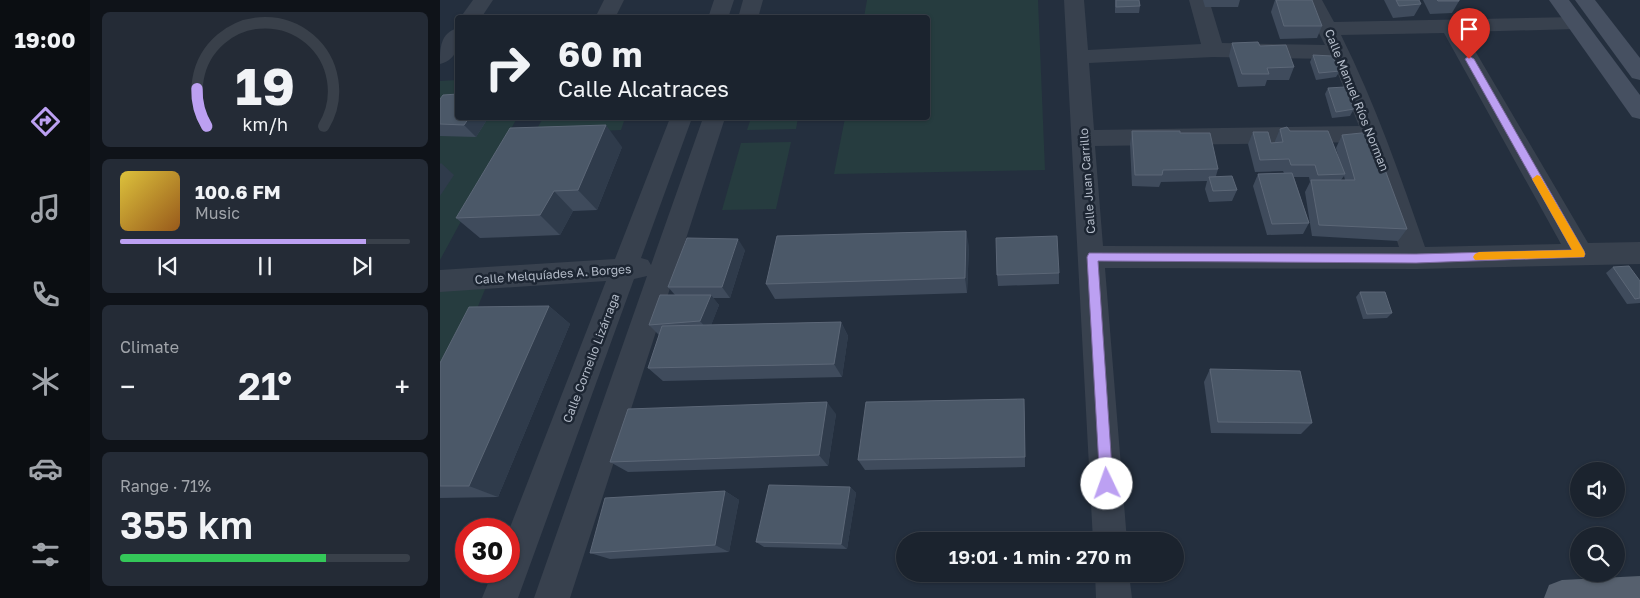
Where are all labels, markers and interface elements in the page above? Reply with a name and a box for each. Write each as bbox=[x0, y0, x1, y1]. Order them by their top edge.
pin bbox=[1448, 8, 1490, 59]
icon: arrive bbox=[1455, 15, 1483, 43]
text: 19:00 bbox=[15, 26, 75, 53]
street label: Calle Manuel Ríos Norman bbox=[1322, 27, 1392, 173]
text: 60 m bbox=[558, 33, 642, 75]
icon: right bbox=[475, 35, 540, 100]
text: 19 bbox=[235, 54, 295, 116]
text: Calle Alcatraces bbox=[558, 75, 729, 102]
icon: directions bbox=[28, 104, 63, 139]
text: km/h bbox=[242, 113, 288, 135]
street label: Calle Juan Carrillo bbox=[1076, 128, 1098, 234]
text: 100.6 FM bbox=[195, 180, 281, 203]
icon: music bbox=[28, 191, 63, 226]
text: Music bbox=[195, 203, 240, 223]
icon: previous bbox=[154, 252, 182, 280]
icon: pause bbox=[251, 252, 279, 280]
icon: next bbox=[348, 252, 376, 280]
street label: Calle Melquíades A. Borges bbox=[474, 261, 632, 287]
icon: phone bbox=[28, 277, 63, 312]
street label: Calle Cornelio Lizárraga bbox=[559, 291, 623, 425]
text: Climate bbox=[120, 337, 179, 357]
text: 21° bbox=[238, 363, 292, 408]
icon: climate bbox=[28, 364, 63, 399]
text: − bbox=[120, 370, 135, 403]
text: + bbox=[395, 370, 410, 403]
icon: car bbox=[28, 451, 63, 486]
position arrow bbox=[1080, 457, 1132, 509]
map controls bbox=[1570, 462, 1625, 582]
button: sound bbox=[1570, 462, 1625, 517]
text: Range · 71% bbox=[120, 476, 211, 496]
text: 355 km bbox=[120, 502, 253, 547]
speed limit sign: 30 bbox=[455, 518, 520, 583]
button: search bbox=[1570, 527, 1625, 582]
icon: filters bbox=[28, 537, 63, 572]
text: 19:01 · 1 min · 270 m bbox=[949, 545, 1131, 568]

